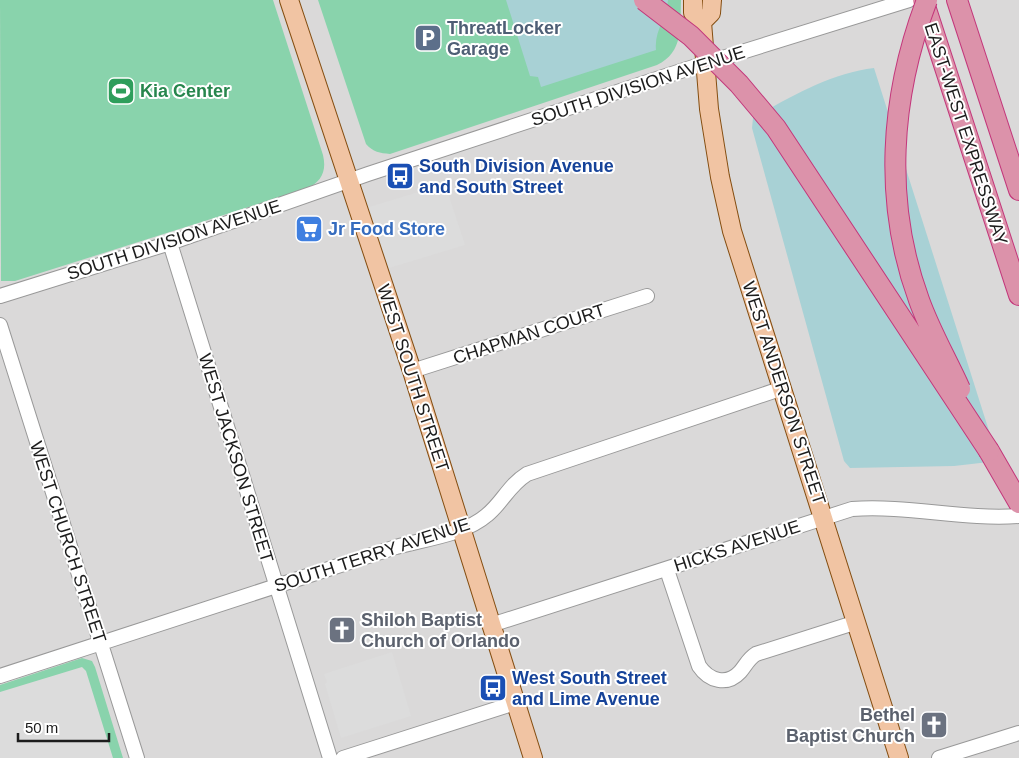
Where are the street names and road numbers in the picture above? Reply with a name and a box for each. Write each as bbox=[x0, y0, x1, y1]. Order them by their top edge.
street label: EAST-WEST EXPRESSWAY bbox=[921, 20, 1011, 248]
street label: SOUTH DIVISION AVENUE bbox=[529, 42, 747, 130]
street label: SOUTH DIVISION AVENUE bbox=[65, 196, 283, 284]
street label: WEST ANDERSON STREET bbox=[738, 279, 830, 507]
street label: WEST SOUTH STREET bbox=[373, 282, 453, 474]
street label: CHAPMAN COURT bbox=[450, 300, 608, 368]
street label: WEST JACKSON STREET bbox=[195, 351, 277, 565]
street label: WEST CHURCH STREET bbox=[26, 439, 110, 645]
street label: SOUTH TERRY AVENUE bbox=[272, 514, 472, 596]
street label: HICKS AVENUE bbox=[671, 516, 803, 576]

